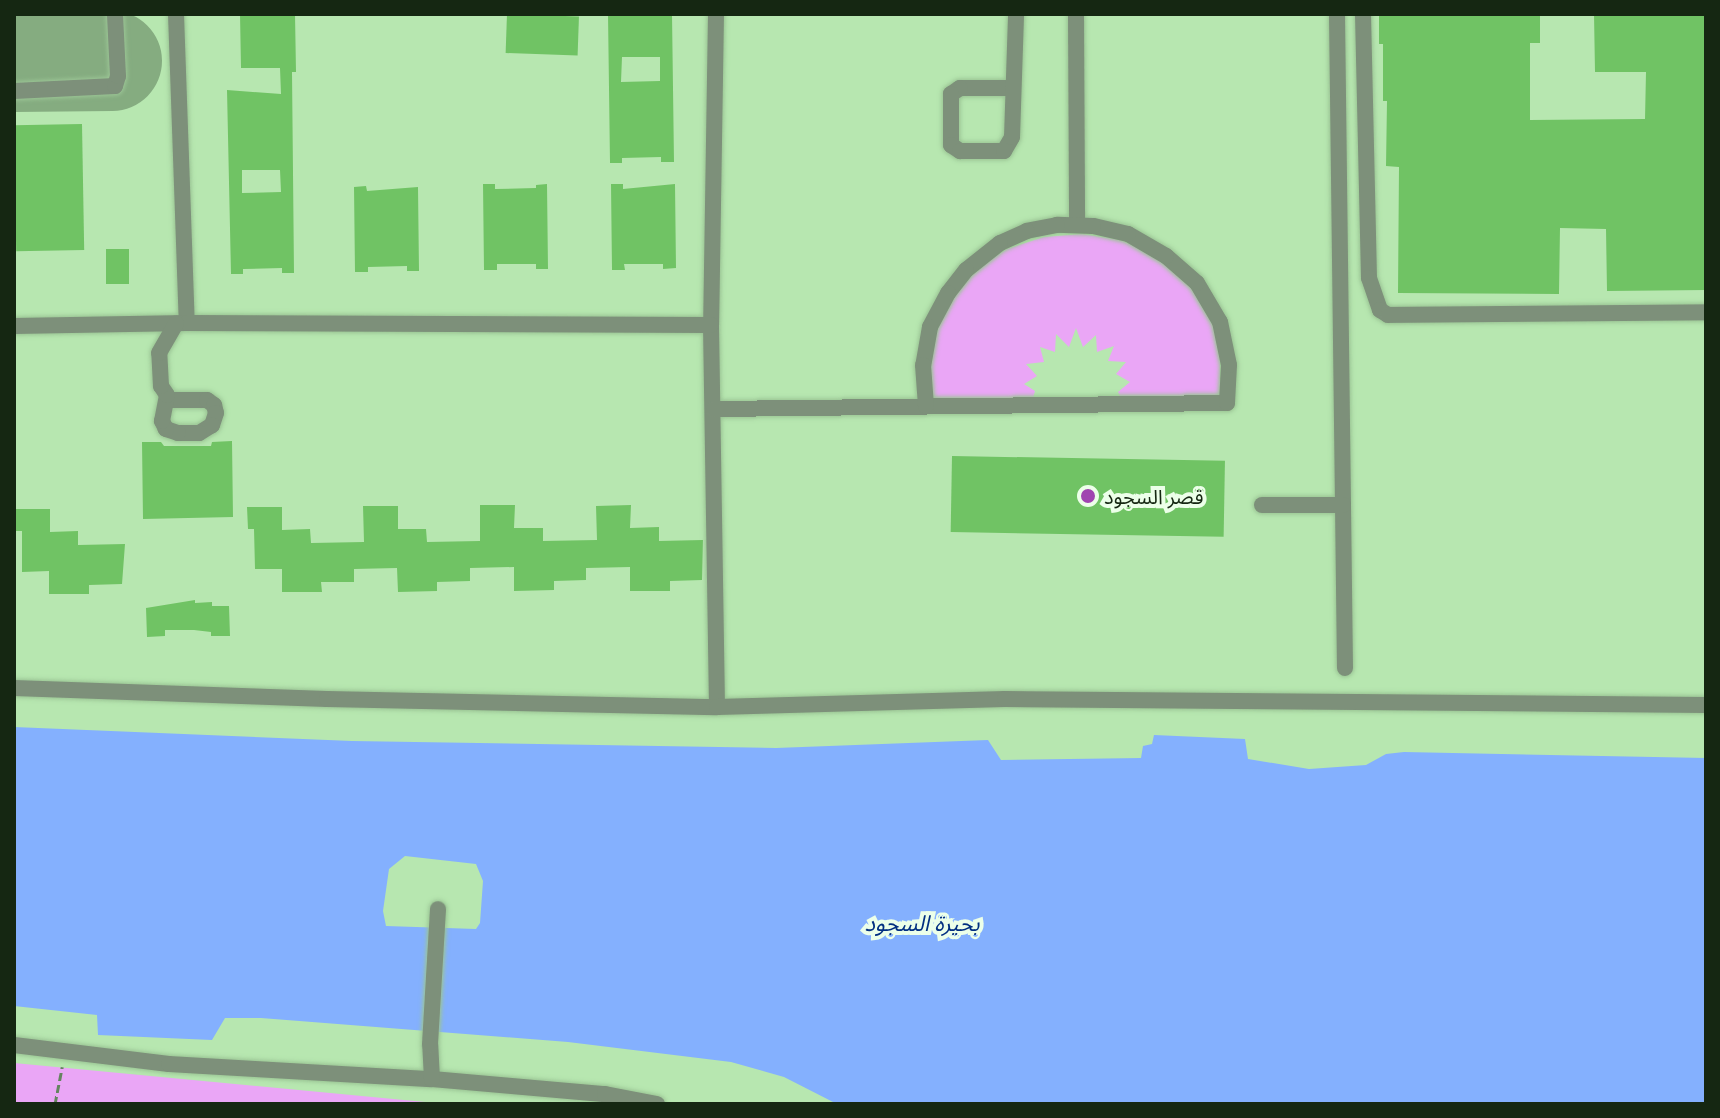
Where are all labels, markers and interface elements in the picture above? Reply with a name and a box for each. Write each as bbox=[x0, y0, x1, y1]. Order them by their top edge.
place label: قصر السجود bbox=[1104, 484, 1204, 508]
marker: قصر السجود bbox=[1079, 487, 1097, 505]
water label: بحيرة السجود bbox=[865, 910, 979, 936]

